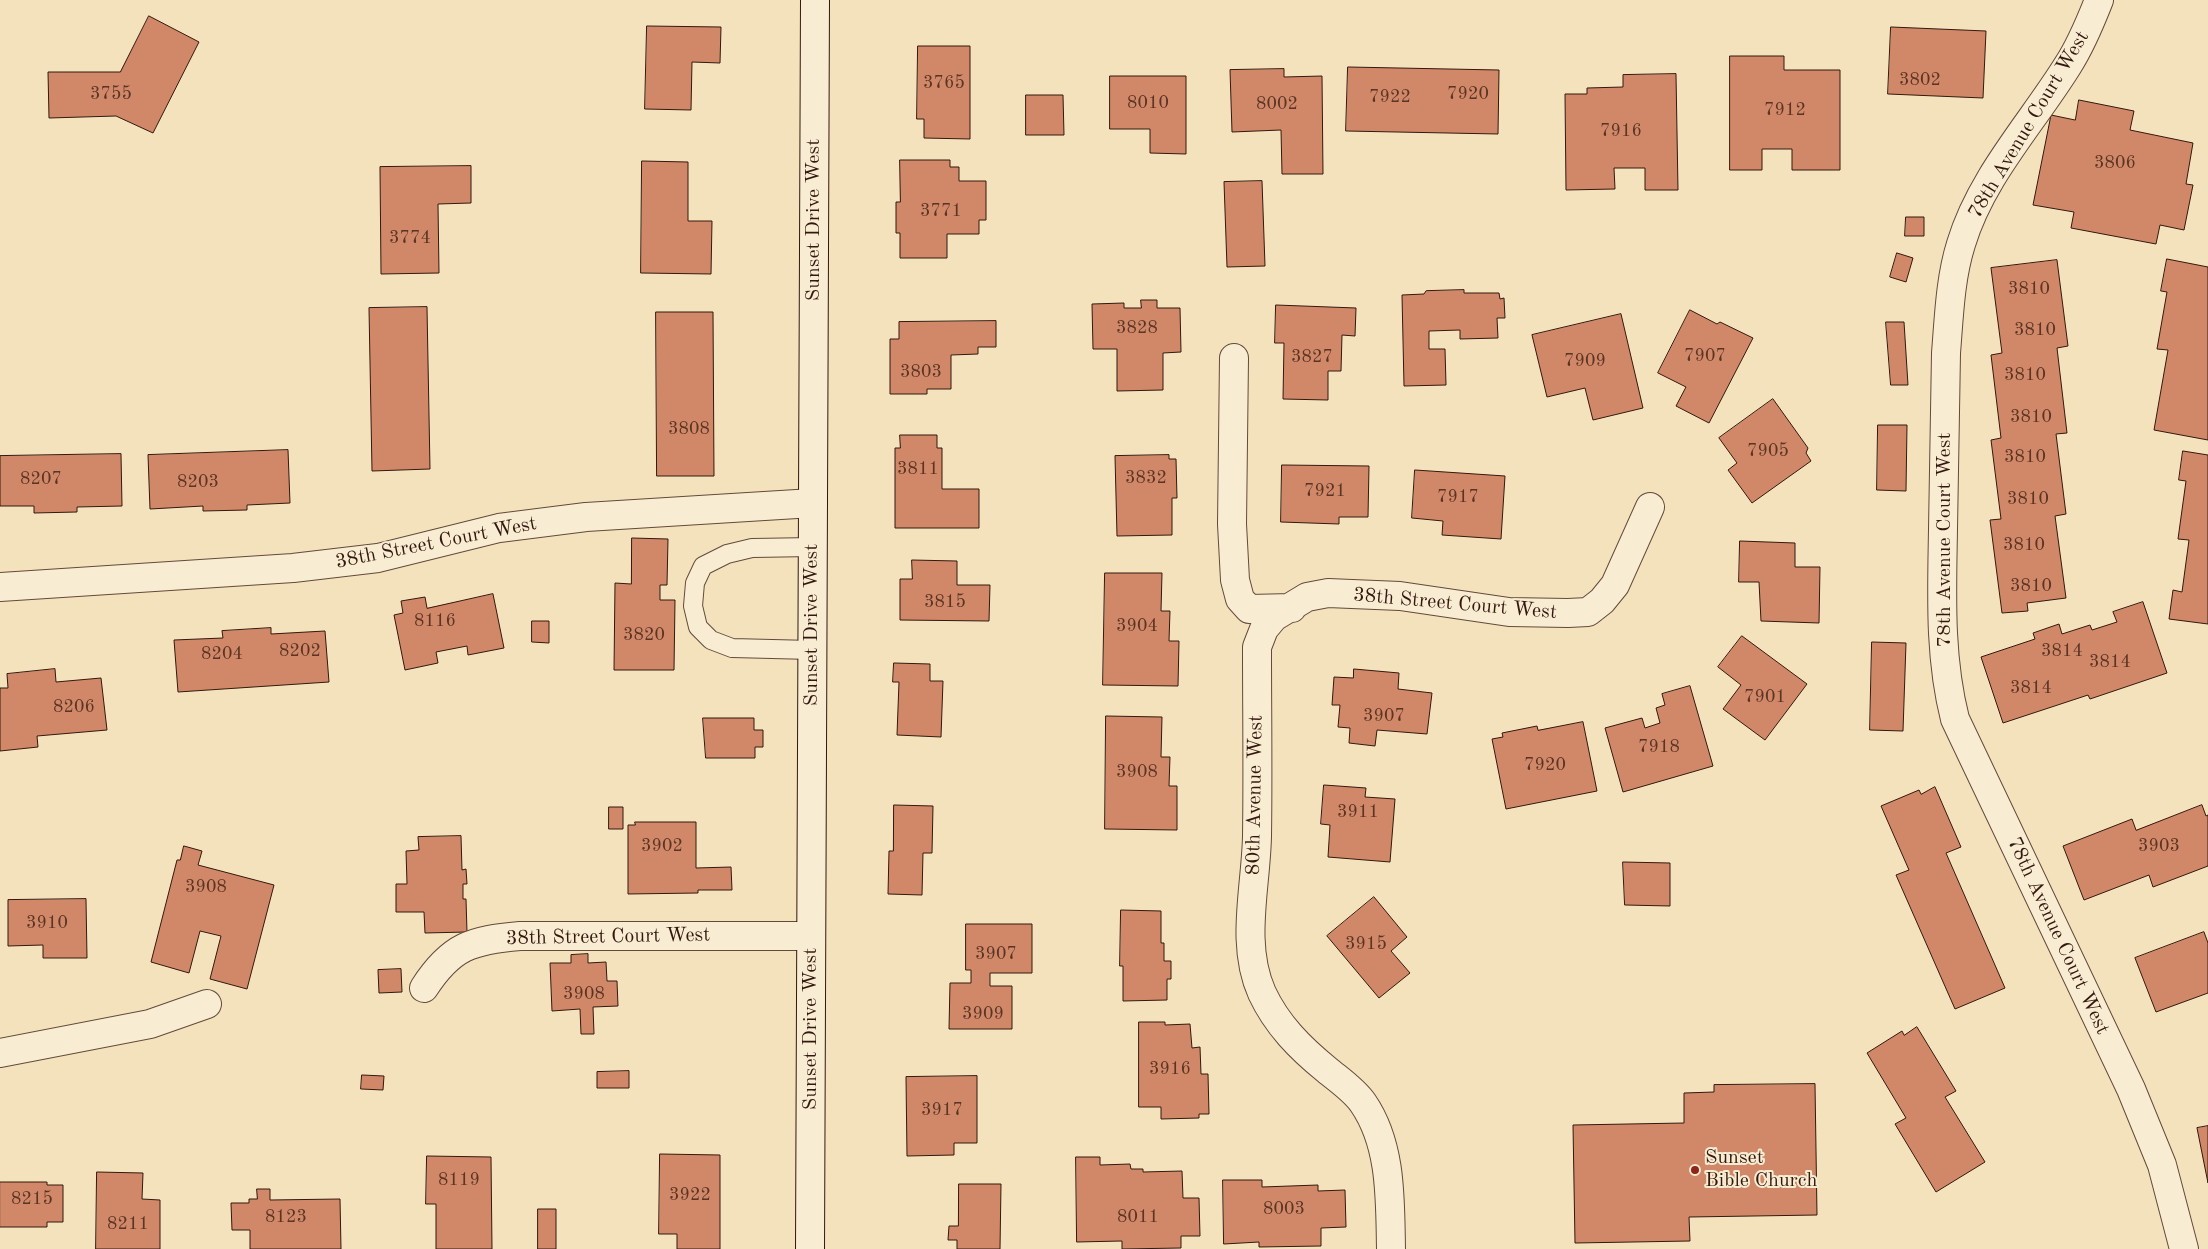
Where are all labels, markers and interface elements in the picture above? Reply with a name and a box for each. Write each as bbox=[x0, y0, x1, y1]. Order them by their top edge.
street label: 78th Avenue Court West bbox=[1963, 27, 2095, 223]
house number: 3802 bbox=[1899, 69, 1941, 91]
house number: 3765 bbox=[923, 72, 965, 94]
house number: 3755 bbox=[90, 83, 132, 105]
house number: 7920 bbox=[1447, 83, 1489, 105]
house number: 7922 bbox=[1369, 86, 1411, 108]
house number: 8010 bbox=[1127, 92, 1169, 114]
house number: 8002 bbox=[1256, 93, 1298, 115]
house number: 7912 bbox=[1764, 99, 1806, 121]
house number: 7916 bbox=[1600, 120, 1642, 142]
street label: Sunset Drive West bbox=[802, 139, 826, 301]
house number: 3806 bbox=[2094, 152, 2136, 174]
house number: 3771 bbox=[920, 200, 962, 222]
house number: 3774 bbox=[389, 227, 431, 249]
house number: 3810 bbox=[2008, 278, 2050, 300]
house number: 3828 bbox=[1116, 317, 1158, 339]
house number: 3810 bbox=[2014, 319, 2056, 341]
house number: 7907 bbox=[1684, 345, 1726, 367]
house number: 3827 bbox=[1291, 346, 1333, 368]
house number: 7909 bbox=[1564, 350, 1606, 372]
house number: 3803 bbox=[900, 361, 942, 383]
house number: 3810 bbox=[2004, 364, 2046, 386]
house number: 3810 bbox=[2010, 406, 2052, 428]
house number: 3808 bbox=[668, 418, 710, 440]
street label: 78th Avenue Court West bbox=[1933, 433, 1957, 647]
house number: 7905 bbox=[1747, 440, 1789, 462]
house number: 3810 bbox=[2004, 446, 2046, 468]
house number: 3811 bbox=[897, 458, 939, 480]
house number: 3832 bbox=[1125, 467, 1167, 489]
house number: 8207 bbox=[20, 468, 62, 490]
house number: 8203 bbox=[177, 471, 219, 493]
house number: 7921 bbox=[1304, 480, 1346, 502]
house number: 7917 bbox=[1437, 486, 1479, 508]
house number: 3810 bbox=[2007, 488, 2049, 510]
street label: 38th Street Court West bbox=[333, 512, 539, 574]
house number: 3810 bbox=[2003, 534, 2045, 556]
street label: Sunset Drive West bbox=[800, 544, 824, 706]
house number: 3810 bbox=[2010, 575, 2052, 597]
street label: 38th Street Court West bbox=[1352, 583, 1558, 625]
house number: 3815 bbox=[924, 591, 966, 613]
house number: 8116 bbox=[414, 610, 456, 632]
house number: 3904 bbox=[1116, 615, 1158, 637]
house number: 3820 bbox=[623, 624, 665, 646]
house number: 8202 bbox=[279, 640, 321, 662]
house number: 3814 bbox=[2041, 640, 2083, 662]
house number: 8204 bbox=[201, 643, 243, 665]
house number: 3814 bbox=[2089, 651, 2131, 673]
house number: 3814 bbox=[2010, 677, 2052, 699]
house number: 7901 bbox=[1744, 686, 1786, 708]
house number: 8206 bbox=[53, 696, 95, 718]
house number: 3907 bbox=[1363, 705, 1405, 727]
street label: 80th Avenue West bbox=[1242, 715, 1268, 875]
house number: 7918 bbox=[1638, 736, 1680, 758]
house number: 7920 bbox=[1524, 754, 1566, 776]
house number: 3908 bbox=[1116, 761, 1158, 783]
house number: 3911 bbox=[1337, 801, 1379, 823]
street label: 78th Avenue Court West bbox=[2002, 834, 2114, 1038]
house number: 3902 bbox=[641, 835, 683, 857]
house number: 3903 bbox=[2138, 835, 2180, 857]
house number: 3908 bbox=[185, 876, 227, 898]
house number: 3910 bbox=[26, 912, 68, 934]
street label: 38th Street Court West bbox=[506, 923, 710, 951]
house number: 3915 bbox=[1345, 933, 1387, 955]
house number: 3907 bbox=[975, 943, 1017, 965]
street label: Sunset Drive West bbox=[799, 948, 823, 1110]
house number: 3908 bbox=[563, 983, 605, 1005]
house number: 3909 bbox=[962, 1003, 1004, 1025]
house number: 3916 bbox=[1149, 1058, 1191, 1080]
house number: 3917 bbox=[921, 1099, 963, 1121]
place label: Sunset Bible Church bbox=[1705, 1146, 1817, 1193]
marker: Sunset Bible Church bbox=[1689, 1164, 1701, 1176]
house number: 8119 bbox=[438, 1169, 480, 1191]
house number: 3922 bbox=[669, 1184, 711, 1206]
house number: 8215 bbox=[11, 1188, 53, 1210]
house number: 8003 bbox=[1263, 1198, 1305, 1220]
house number: 8123 bbox=[265, 1206, 307, 1228]
house number: 8011 bbox=[1117, 1206, 1159, 1228]
house number: 8211 bbox=[107, 1213, 149, 1235]

